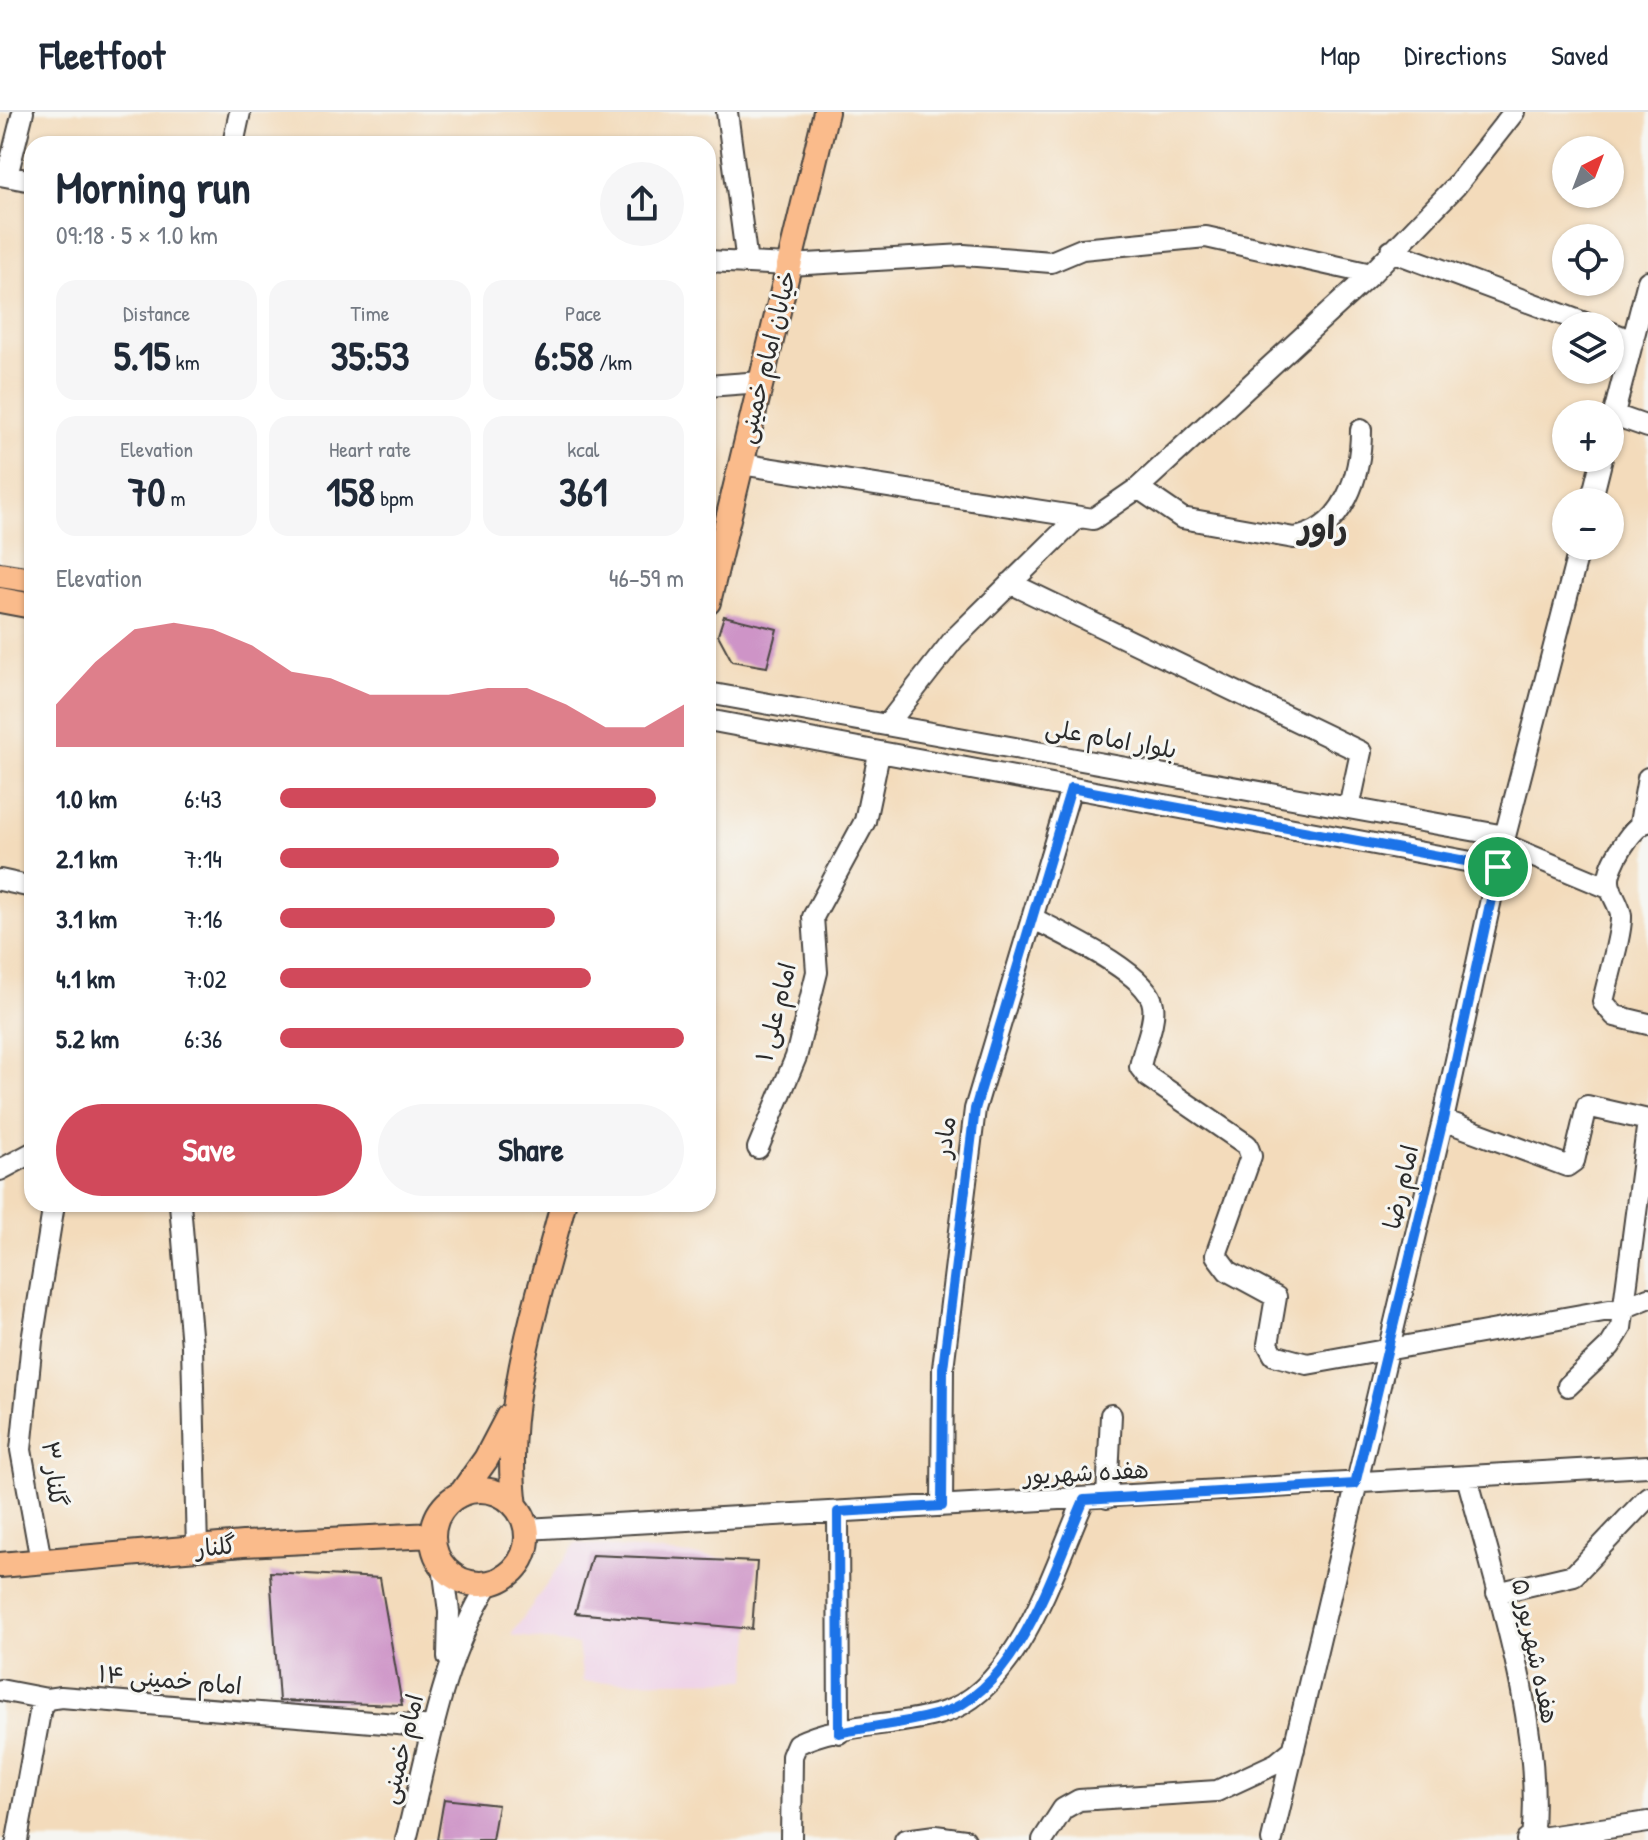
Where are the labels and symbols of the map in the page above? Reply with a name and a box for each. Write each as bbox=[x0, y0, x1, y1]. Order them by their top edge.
north arrow bbox=[1552, 136, 1624, 208]
street label: خیابان امام خمینی bbox=[729, 267, 806, 447]
district label: راور bbox=[1296, 506, 1347, 549]
street label: بلوار امام علی bbox=[1042, 711, 1179, 768]
pin bbox=[1464, 833, 1532, 901]
street label: امام علی ۱ bbox=[747, 959, 806, 1065]
street label: مادر bbox=[925, 1114, 962, 1161]
street label: امام رضا bbox=[1375, 1141, 1428, 1233]
street label: گلنار ۳ bbox=[35, 1439, 75, 1509]
street label: هفده شهریور bbox=[1020, 1453, 1150, 1491]
street label: گلنار bbox=[192, 1528, 238, 1564]
street label: هفده شهریور ۵ bbox=[1505, 1575, 1567, 1726]
street label: امام خمینی ۱۴ bbox=[97, 1657, 243, 1704]
street label: امام خمینی bbox=[372, 1691, 433, 1808]

